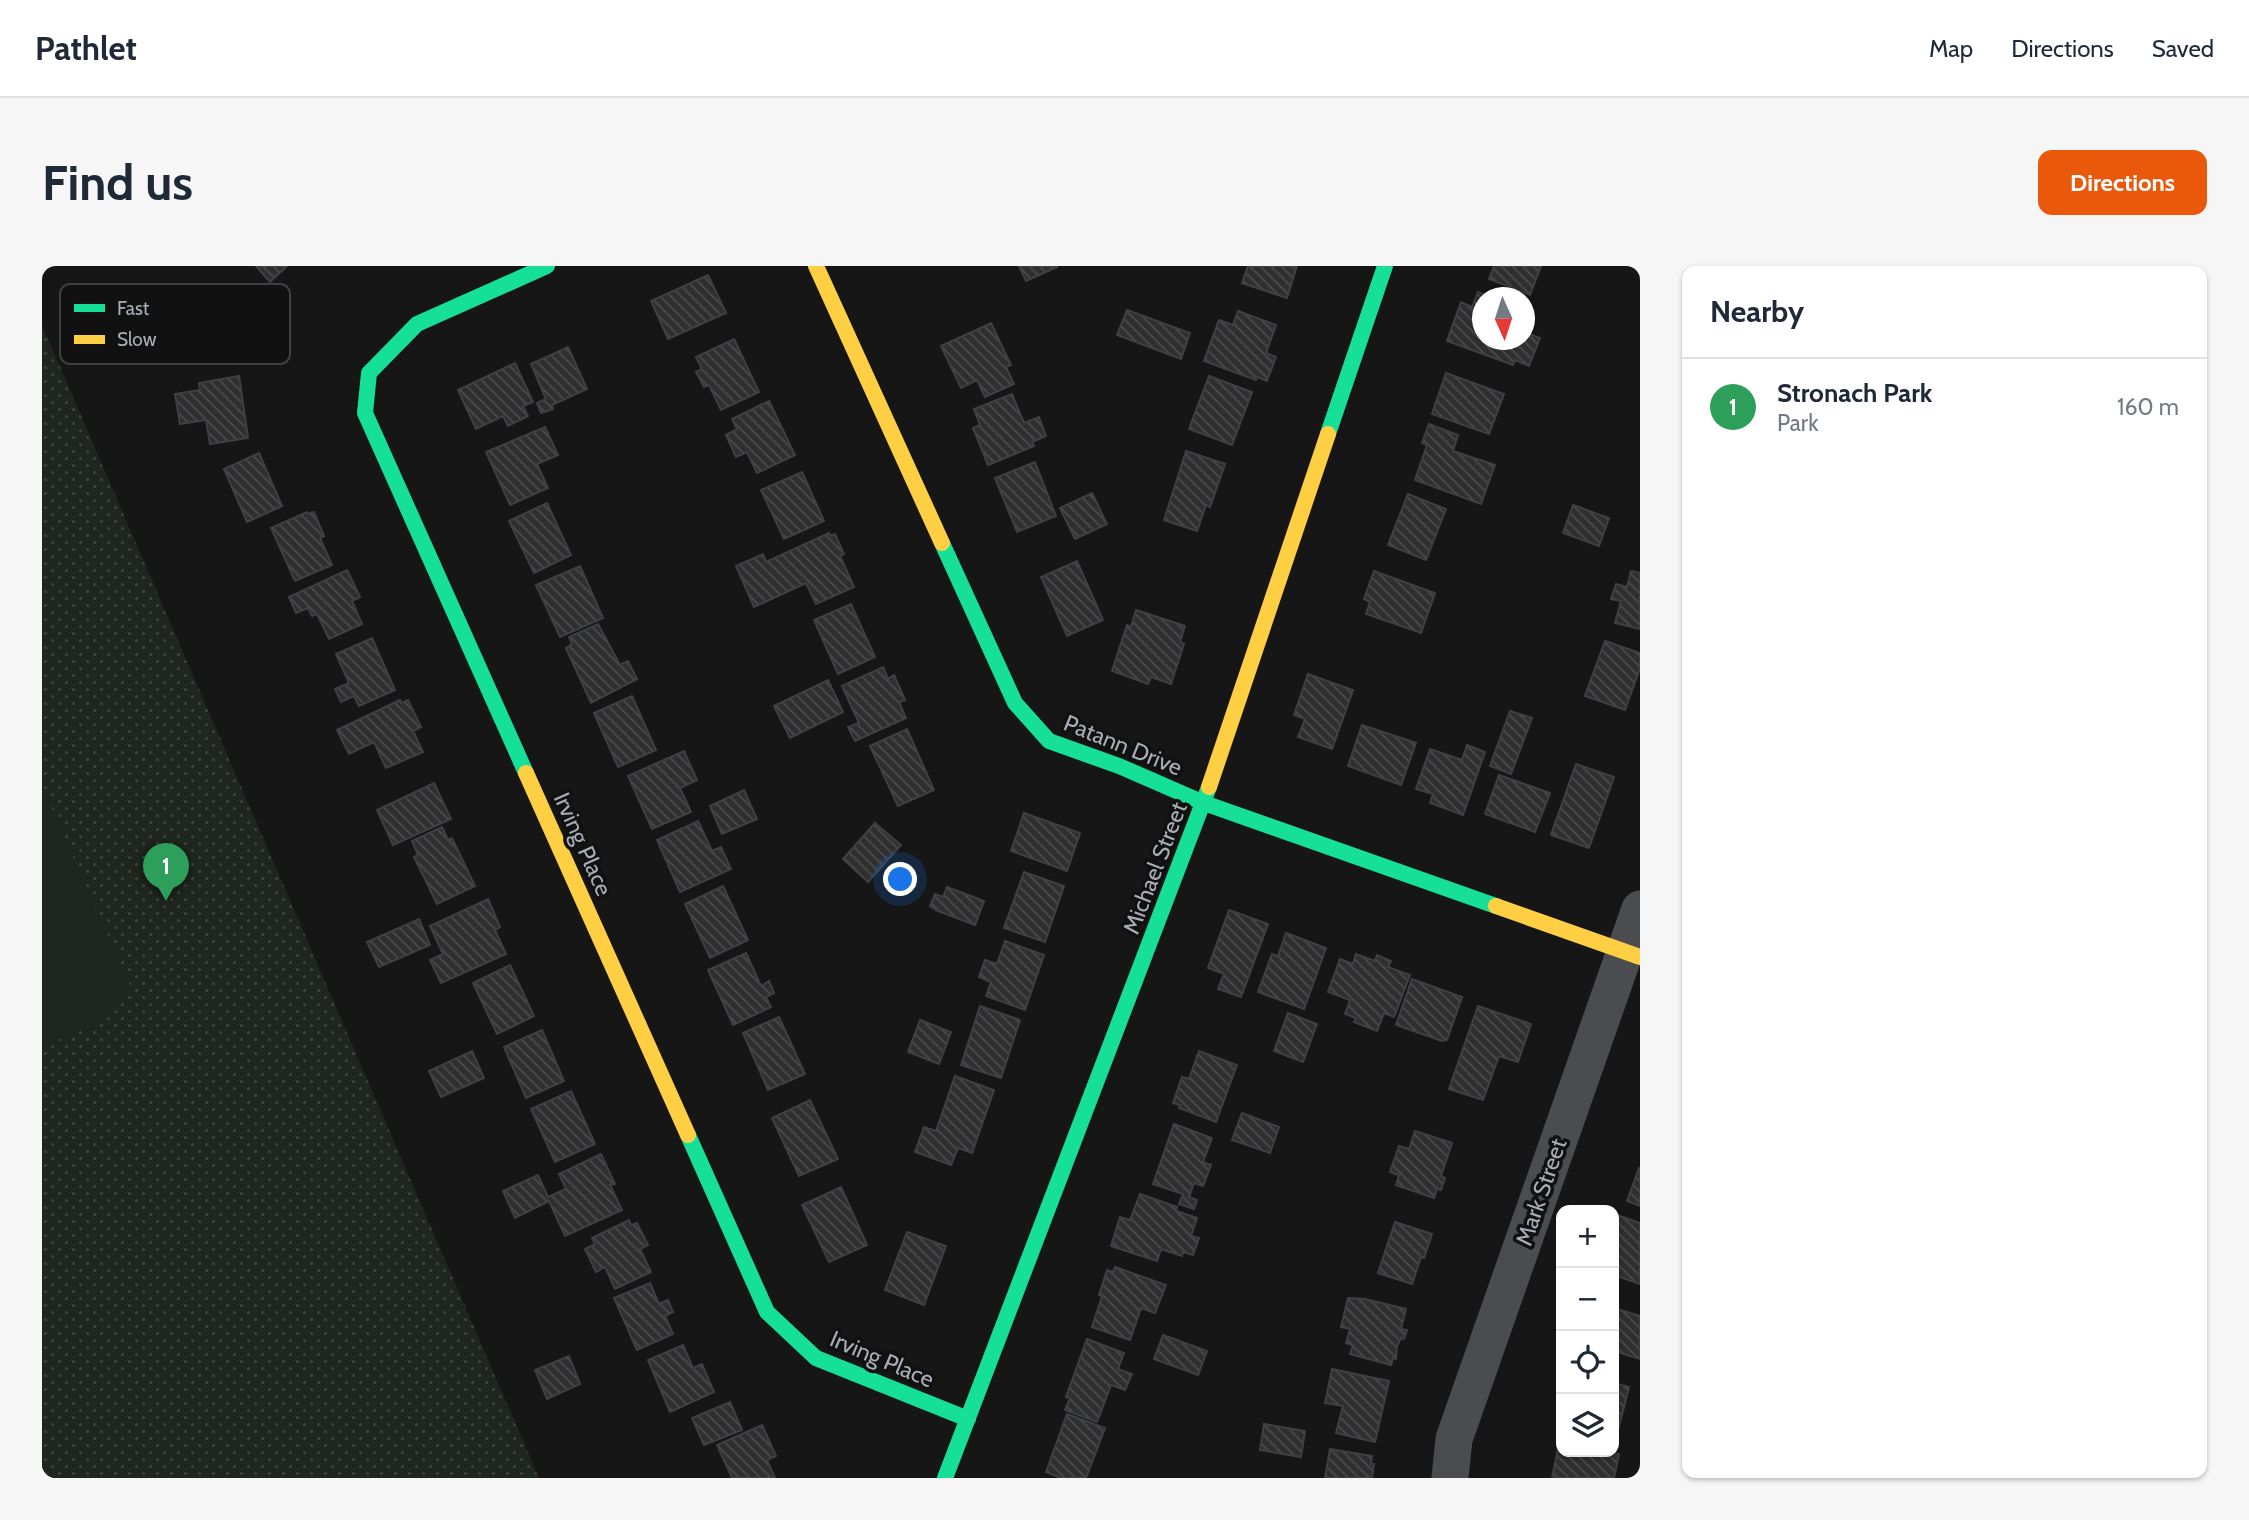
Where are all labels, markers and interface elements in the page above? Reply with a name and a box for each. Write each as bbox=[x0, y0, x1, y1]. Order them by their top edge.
text: Pathlet bbox=[35, 28, 137, 68]
text: Map bbox=[1929, 34, 1973, 63]
text: Directions bbox=[2011, 34, 2114, 63]
text: Saved bbox=[2152, 34, 2214, 63]
button: Directions bbox=[2038, 150, 2207, 215]
text: Find us bbox=[42, 153, 193, 212]
legend bbox=[60, 284, 290, 364]
north arrow bbox=[1472, 287, 1535, 350]
text: Nearby bbox=[1710, 293, 1804, 330]
text: Fast bbox=[117, 297, 150, 320]
text: Slow bbox=[117, 328, 157, 351]
text: Stronach Park bbox=[1777, 377, 1932, 409]
text: 1 bbox=[1729, 393, 1737, 421]
text: 160 m bbox=[2117, 393, 2179, 421]
text: Park bbox=[1777, 409, 1818, 437]
street label: Patann Drive bbox=[1060, 709, 1186, 781]
street label: Irving Place bbox=[548, 788, 618, 900]
street label: Michael Street bbox=[1117, 798, 1193, 938]
pin: 1 bbox=[143, 843, 189, 901]
your location bbox=[883, 862, 917, 896]
street label: Mark Street bbox=[1510, 1135, 1572, 1249]
map controls bbox=[1556, 1205, 1619, 1457]
button: + bbox=[1556, 1205, 1619, 1268]
button: − bbox=[1556, 1268, 1619, 1331]
street label: Irving Place bbox=[826, 1325, 938, 1393]
button: locate bbox=[1556, 1331, 1619, 1394]
button: layers bbox=[1556, 1394, 1619, 1457]

